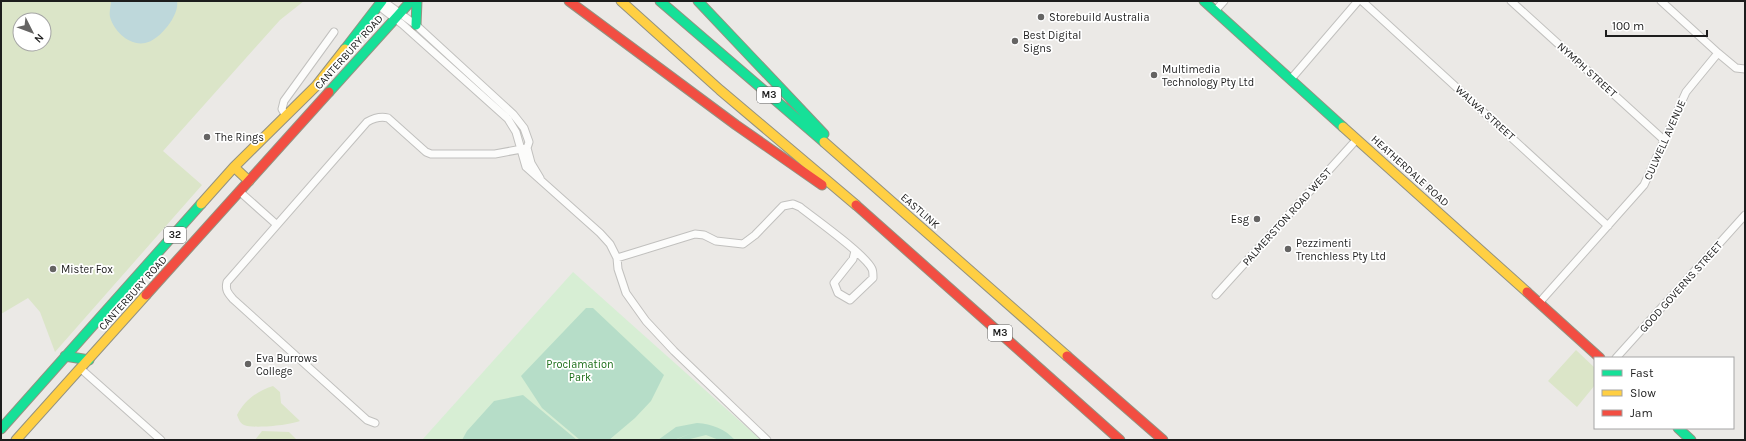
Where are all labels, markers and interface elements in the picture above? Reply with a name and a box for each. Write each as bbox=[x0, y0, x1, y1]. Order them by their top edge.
place label: Storebuild Australia bbox=[1049, 11, 1149, 24]
north arrow bbox=[12, 12, 52, 52]
street label: CANTERBURY ROAD bbox=[312, 12, 386, 92]
marker: Storebuild Australia bbox=[1036, 12, 1046, 22]
scale bar bbox=[1606, 12, 1707, 38]
text: 100 m bbox=[1612, 19, 1644, 33]
place label: Best Digital Signs bbox=[1023, 29, 1081, 55]
text: N bbox=[32, 31, 47, 46]
marker: Best Digital Signs bbox=[1010, 36, 1020, 46]
street label: NYMPH STREET bbox=[1555, 40, 1620, 100]
place label: Multimedia Technology Pty Ltd bbox=[1162, 63, 1254, 89]
marker: Multimedia Technology Pty Ltd bbox=[1149, 70, 1159, 80]
street label: WALWA STREET bbox=[1453, 83, 1518, 143]
road number: M3 bbox=[757, 87, 781, 103]
street label: CULWELL AVENUE bbox=[1641, 98, 1689, 182]
place label: The Rings bbox=[215, 131, 264, 144]
marker: The Rings bbox=[202, 132, 212, 142]
street label: HEATHERDALE ROAD bbox=[1368, 133, 1452, 209]
street label: PALMERSTON ROAD WEST bbox=[1240, 165, 1335, 269]
street label: EASTLINK bbox=[898, 191, 942, 232]
place label: Esg bbox=[1231, 213, 1250, 226]
marker: Esg bbox=[1252, 214, 1262, 224]
road number: 32 bbox=[164, 227, 186, 243]
place label: Pezzimenti Trenchless Pty Ltd bbox=[1296, 237, 1386, 263]
street label: GOOD GOVERNS STREET bbox=[1637, 238, 1726, 335]
marker: Pezzimenti Trenchless Pty Ltd bbox=[1283, 244, 1293, 254]
street label: CANTERBURY ROAD bbox=[96, 253, 170, 333]
place label: Mister Fox bbox=[61, 263, 113, 276]
marker: Mister Fox bbox=[48, 264, 58, 274]
road number: M3 bbox=[988, 325, 1012, 341]
place label: Eva Burrows College bbox=[256, 352, 318, 378]
legend bbox=[1594, 357, 1734, 429]
park label: Proclamation Park bbox=[546, 358, 614, 384]
marker: Eva Burrows College bbox=[243, 359, 253, 369]
text: Fast bbox=[1630, 366, 1654, 380]
text: Slow bbox=[1630, 386, 1656, 400]
text: Jam bbox=[1630, 406, 1653, 420]

